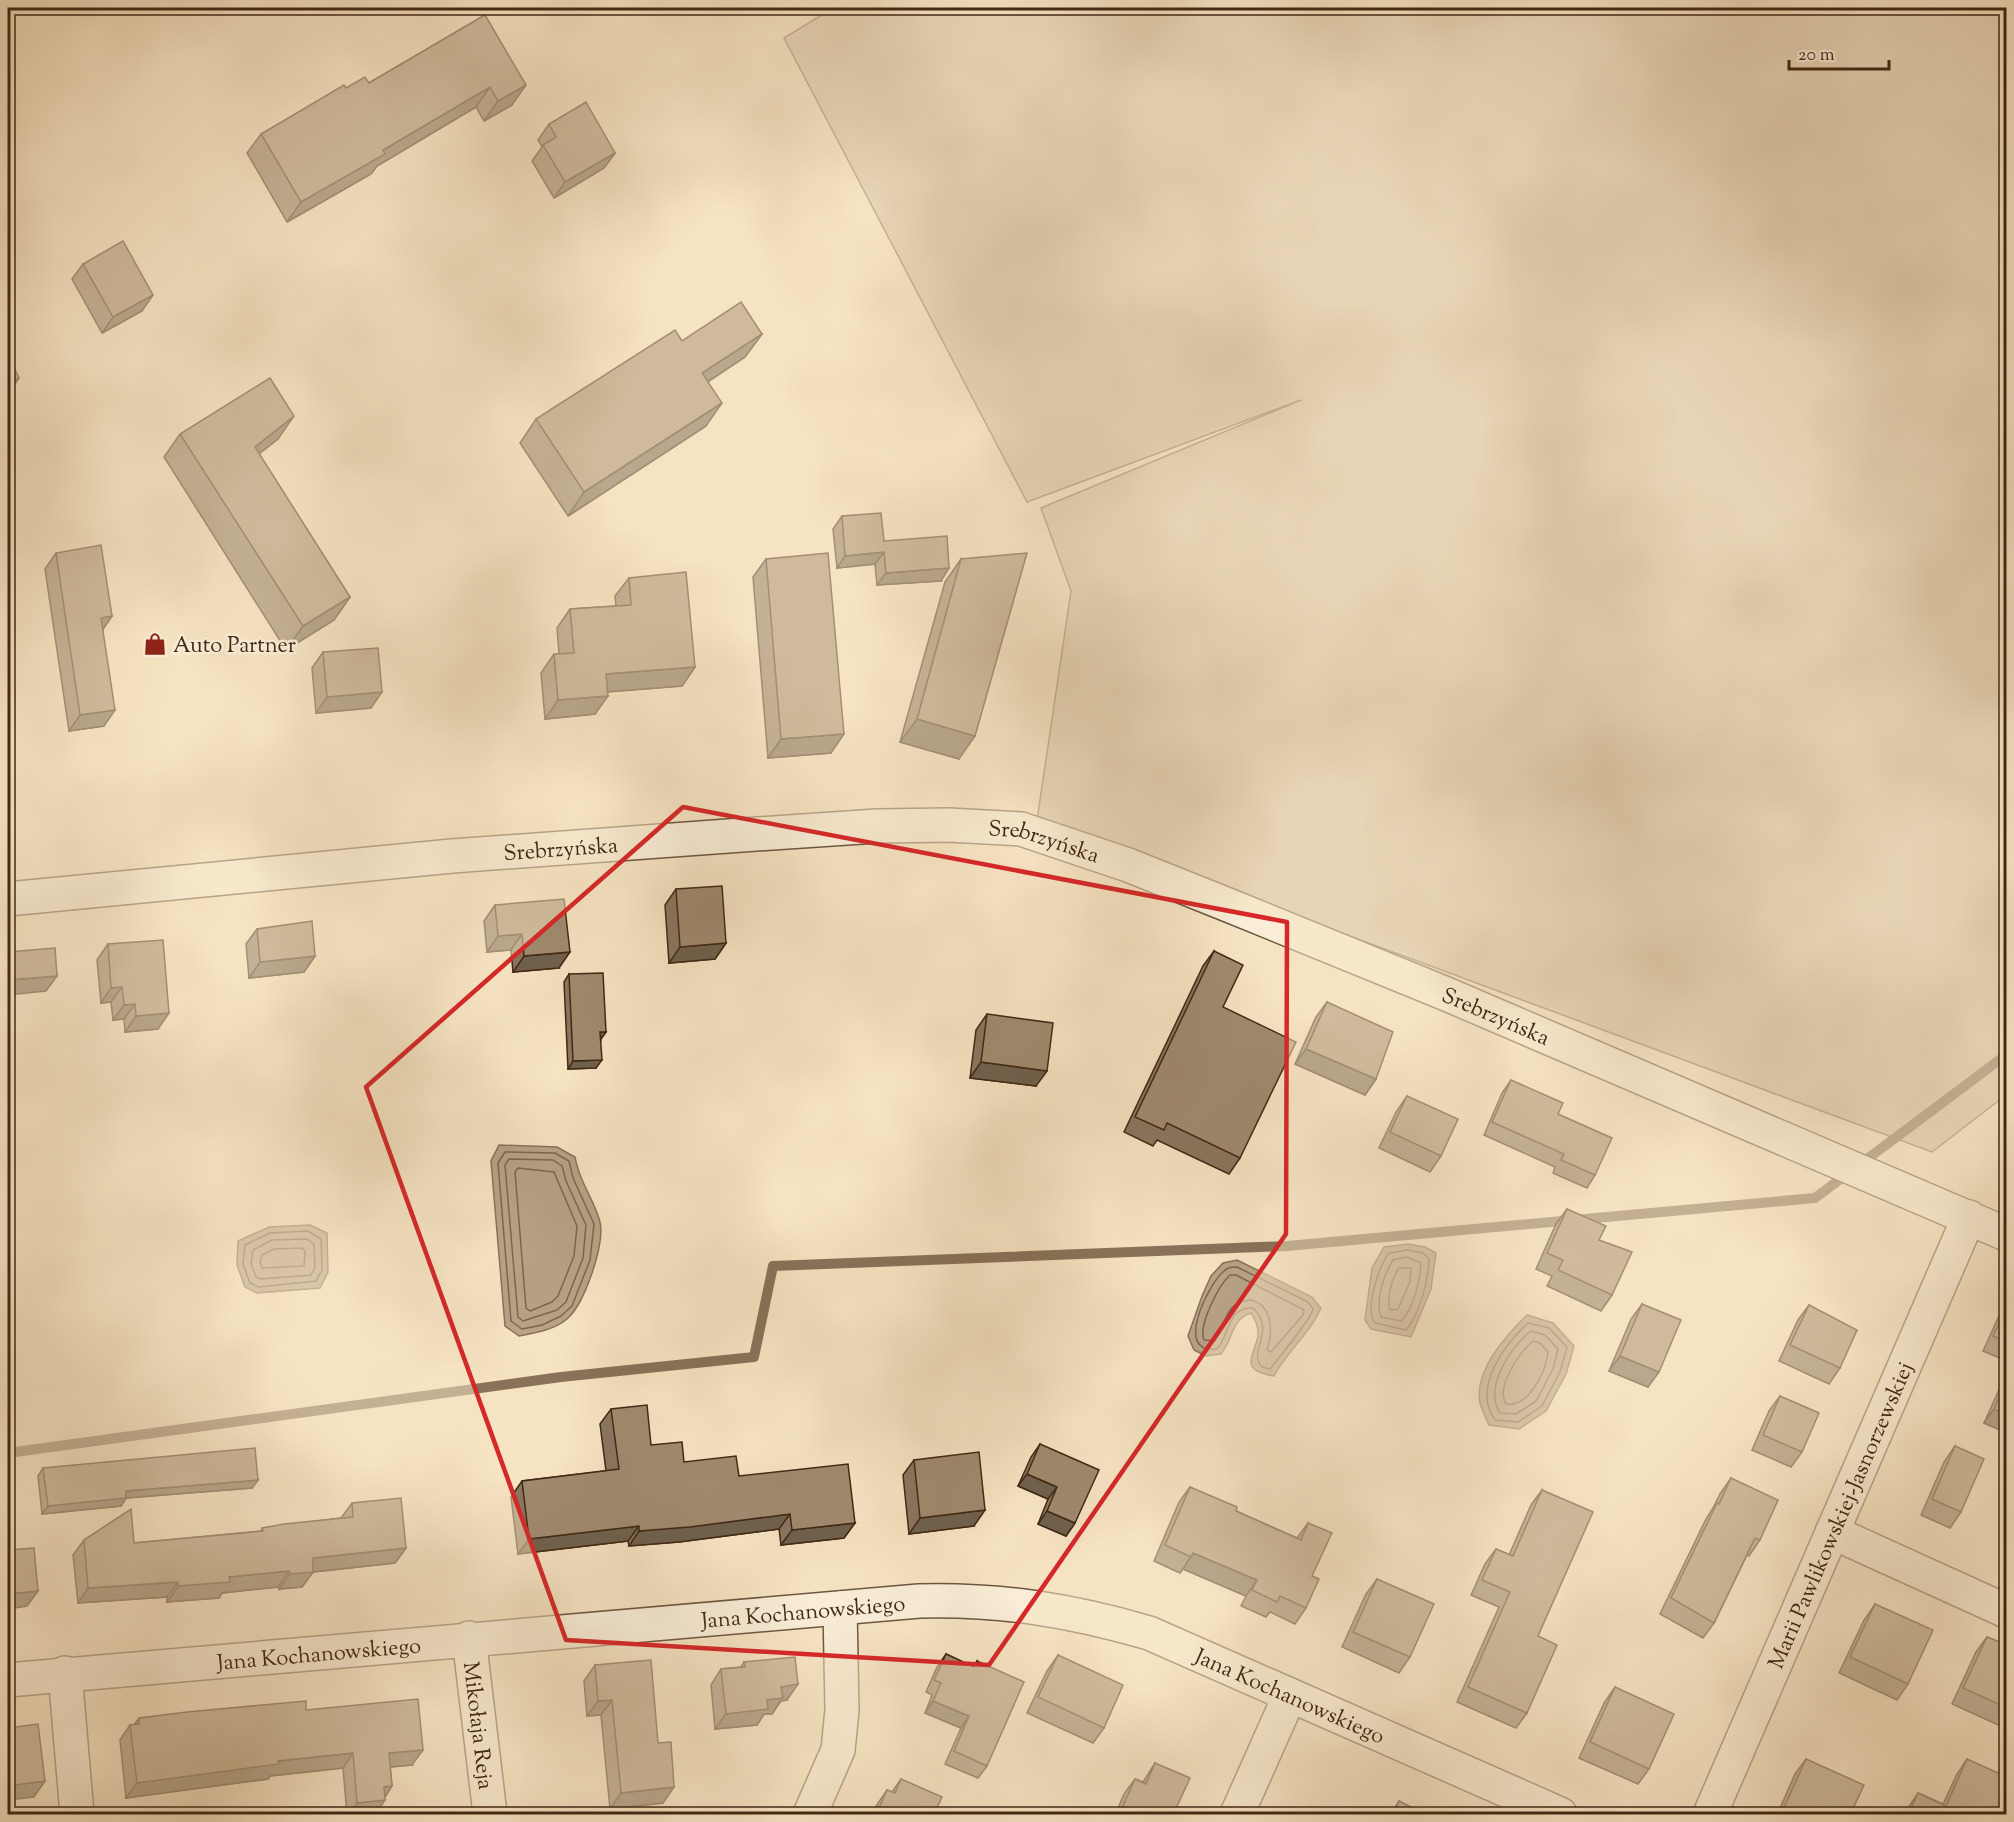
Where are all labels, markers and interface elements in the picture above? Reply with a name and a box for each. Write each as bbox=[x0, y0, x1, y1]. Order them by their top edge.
scale bar bbox=[1789, 33, 1890, 71]
text: 20 m bbox=[1798, 43, 1835, 69]
shop icon: Auto Partner bbox=[142, 631, 168, 657]
place label: Auto Partner bbox=[173, 631, 296, 663]
street label: Srebrzyńska bbox=[987, 814, 1103, 873]
street label: Srebrzyńska bbox=[502, 831, 619, 871]
street label: Srebrzyńska bbox=[1436, 981, 1554, 1056]
street label: Marii Pawlikowskiej-Jasnorzewskiej bbox=[1762, 1358, 1923, 1675]
street label: Jana Kochanowskiego bbox=[699, 1589, 907, 1639]
street label: Jana Kochanowskiego bbox=[215, 1631, 422, 1681]
street label: Jana Kochanowskiego bbox=[1188, 1642, 1389, 1754]
street label: Mikołaja Reja bbox=[453, 1660, 500, 1792]

